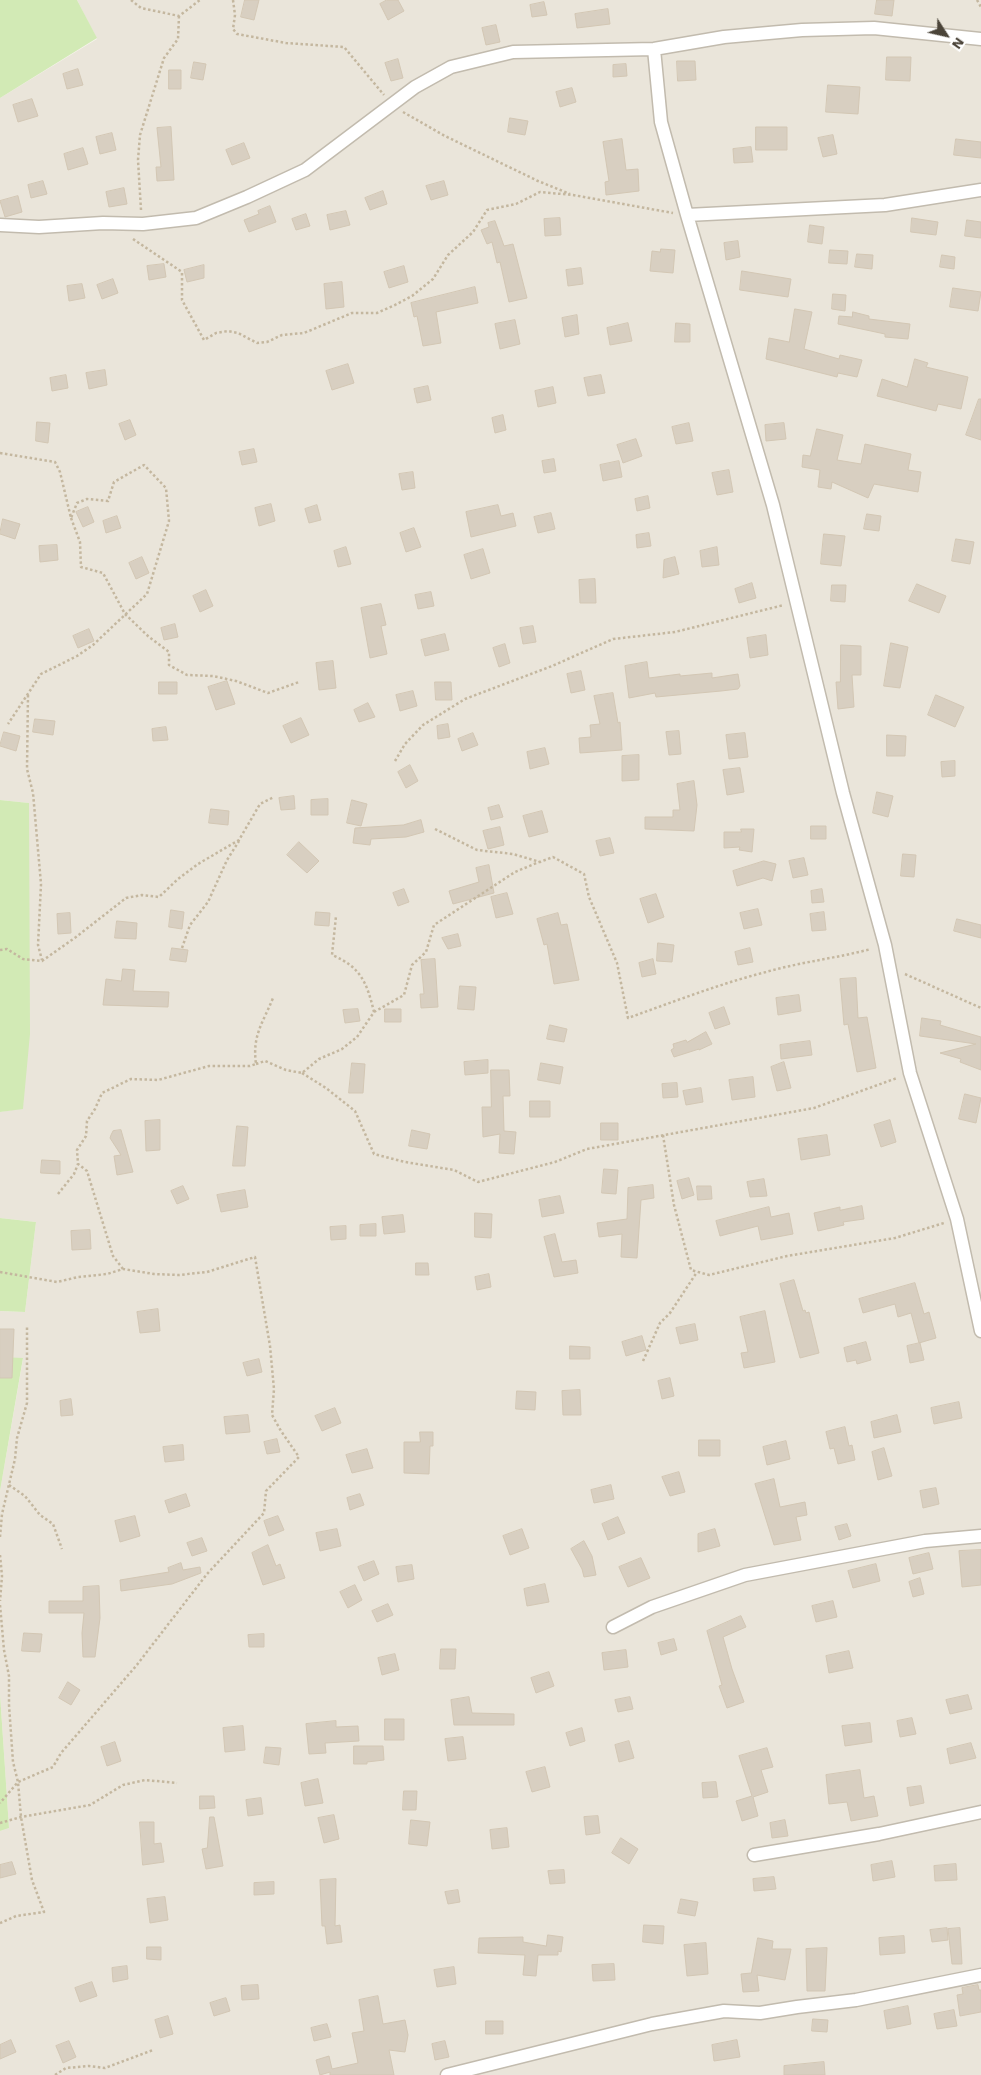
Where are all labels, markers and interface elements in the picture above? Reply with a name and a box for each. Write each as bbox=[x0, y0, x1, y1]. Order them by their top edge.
north arrow bbox=[921, 10, 971, 60]
text: N bbox=[949, 35, 968, 52]

